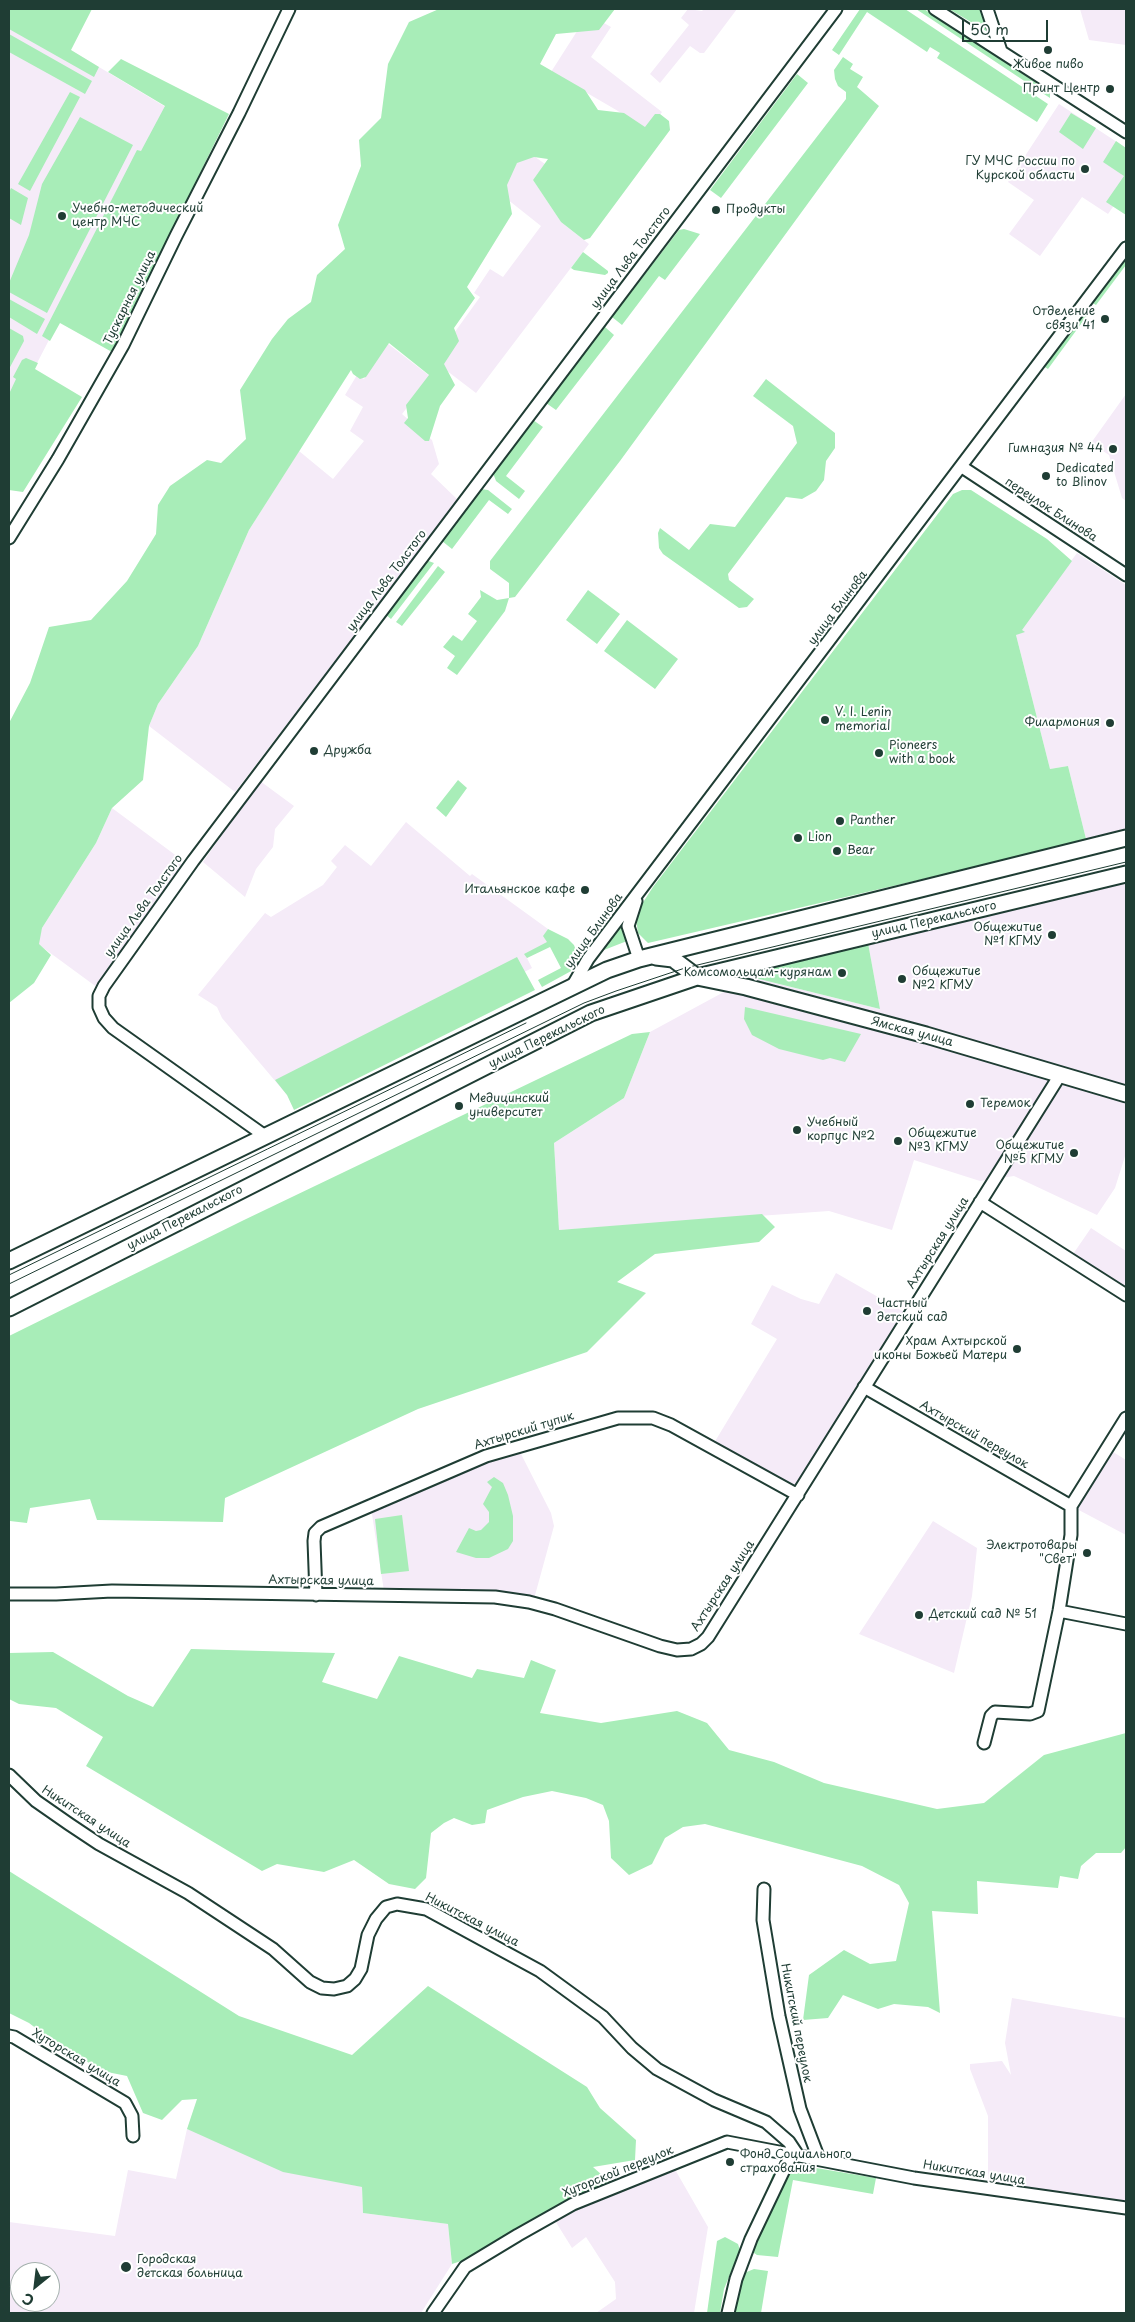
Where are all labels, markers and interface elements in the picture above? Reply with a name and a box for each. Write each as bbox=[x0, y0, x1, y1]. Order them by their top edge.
scale bar bbox=[965, 10, 1051, 42]
text: 50 m bbox=[970, 17, 1009, 40]
marker: Живое пиво bbox=[1042, 44, 1054, 56]
place label: Живое пиво bbox=[1012, 58, 1084, 72]
place label: Принт Центр bbox=[1023, 82, 1100, 96]
marker: Принт Центр bbox=[1104, 83, 1116, 95]
place label: ГУ МЧС России по Курской области bbox=[965, 155, 1075, 183]
marker: ГУ МЧС России по Курской области bbox=[1079, 163, 1091, 175]
place label: Учебно-методический центр МЧС bbox=[72, 202, 203, 230]
place label: Продукты bbox=[726, 203, 785, 217]
street label: улица Льва Толстого bbox=[588, 204, 674, 312]
marker: Продукты bbox=[710, 204, 722, 216]
marker: Учебно-методический центр МЧС bbox=[56, 210, 68, 222]
street label: Тускарная улица bbox=[101, 249, 159, 347]
place label: Отделение связи 41 bbox=[1032, 305, 1095, 333]
marker: Отделение связи 41 bbox=[1099, 313, 1111, 325]
place label: Гимназия № 44 bbox=[1008, 442, 1103, 456]
marker: Гимназия № 44 bbox=[1107, 443, 1119, 455]
place label: Dedicated to Blinov bbox=[1056, 462, 1114, 490]
marker: Dedicated to Blinov bbox=[1040, 470, 1052, 482]
street label: переулок Блинова bbox=[1002, 475, 1100, 545]
street label: улица Льва Толстого bbox=[344, 527, 430, 635]
street label: улица Блинова bbox=[805, 568, 871, 648]
place label: V. I. Lenin memorial bbox=[835, 706, 892, 734]
marker: V. I. Lenin memorial bbox=[819, 714, 831, 726]
place label: Филармония bbox=[1025, 716, 1100, 730]
marker: Филармония bbox=[1104, 717, 1116, 729]
place label: Pioneers with a book bbox=[889, 739, 956, 767]
place label: Дружба bbox=[324, 744, 372, 758]
marker: Дружба bbox=[308, 745, 320, 757]
marker: Pioneers with a book bbox=[873, 747, 885, 759]
place label: Panther bbox=[850, 814, 895, 828]
marker: Panther bbox=[834, 815, 846, 827]
place label: Lion bbox=[808, 831, 832, 845]
marker: Lion bbox=[792, 832, 804, 844]
place label: Bear bbox=[847, 844, 875, 858]
marker: Bear bbox=[831, 845, 843, 857]
street label: улица Льва Толстого bbox=[102, 852, 186, 960]
place label: Итальянское кафе bbox=[464, 883, 575, 897]
marker: Итальянское кафе bbox=[579, 884, 591, 896]
street label: улица Блинова bbox=[562, 891, 626, 971]
street label: улица Перекальского bbox=[870, 899, 998, 941]
place label: Общежитие №1 КГМУ bbox=[973, 921, 1042, 949]
marker: Общежитие №1 КГМУ bbox=[1046, 929, 1058, 941]
place label: Общежитие №2 КГМУ bbox=[912, 965, 981, 993]
place label: Комсомольцам-курянам bbox=[684, 966, 832, 980]
marker: Комсомольцам-курянам bbox=[836, 967, 848, 979]
marker: Общежитие №2 КГМУ bbox=[896, 973, 908, 985]
street label: улица Перекальского bbox=[486, 1002, 608, 1072]
street label: Ямская улица bbox=[869, 1014, 955, 1050]
place label: Медицинский университет bbox=[469, 1092, 549, 1120]
place label: Теремок bbox=[980, 1097, 1031, 1111]
marker: Теремок bbox=[964, 1098, 976, 1110]
marker: Медицинский университет bbox=[453, 1100, 465, 1112]
place label: Учебный корпус №2 bbox=[807, 1116, 875, 1144]
marker: Учебный корпус №2 bbox=[791, 1124, 803, 1136]
place label: Общежитие №3 КГМУ bbox=[908, 1127, 977, 1155]
marker: Общежитие №3 КГМУ bbox=[892, 1135, 904, 1147]
place label: Общежитие №5 КГМУ bbox=[995, 1139, 1064, 1167]
marker: Общежитие №5 КГМУ bbox=[1068, 1147, 1080, 1159]
street label: улица Перекальского bbox=[125, 1183, 245, 1253]
street label: Ахтырская улица bbox=[904, 1194, 972, 1292]
place label: Частный детский сад bbox=[877, 1297, 948, 1325]
marker: Частный детский сад bbox=[861, 1305, 873, 1317]
place label: Храм Ахтырской иконы Божьей Матери bbox=[874, 1335, 1007, 1363]
marker: Храм Ахтырской иконы Божьей Матери bbox=[1011, 1343, 1023, 1355]
street label: Ахтырский переулок bbox=[917, 1398, 1031, 1472]
street label: Ахтырский тупик bbox=[472, 1409, 576, 1453]
street label: Ахтырская улица bbox=[688, 1538, 758, 1634]
place label: Электротовары "Свет" bbox=[986, 1539, 1077, 1567]
marker: Электротовары "Свет" bbox=[1081, 1547, 1093, 1559]
street label: Ахтырская улица bbox=[268, 1573, 374, 1589]
place label: Детский сад № 51 bbox=[929, 1608, 1037, 1622]
marker: Детский сад № 51 bbox=[913, 1609, 925, 1621]
street label: Никитская улица bbox=[39, 1783, 133, 1851]
street label: Никитская улица bbox=[423, 1890, 521, 1950]
street label: Никитский переулок bbox=[777, 1962, 815, 2084]
street label: Хуторская улица bbox=[29, 2026, 123, 2090]
street label: Хуторской переулок bbox=[560, 2143, 676, 2201]
place label: Фонд Социального страхования bbox=[740, 2148, 852, 2176]
marker: Фонд Социального страхования bbox=[724, 2156, 736, 2168]
street label: Никитская улица bbox=[922, 2158, 1026, 2188]
place label: Городская детская больница bbox=[137, 2253, 243, 2281]
marker: Городская детская больница bbox=[119, 2260, 133, 2274]
north arrow bbox=[10, 2262, 60, 2312]
text: С bbox=[18, 2288, 38, 2311]

